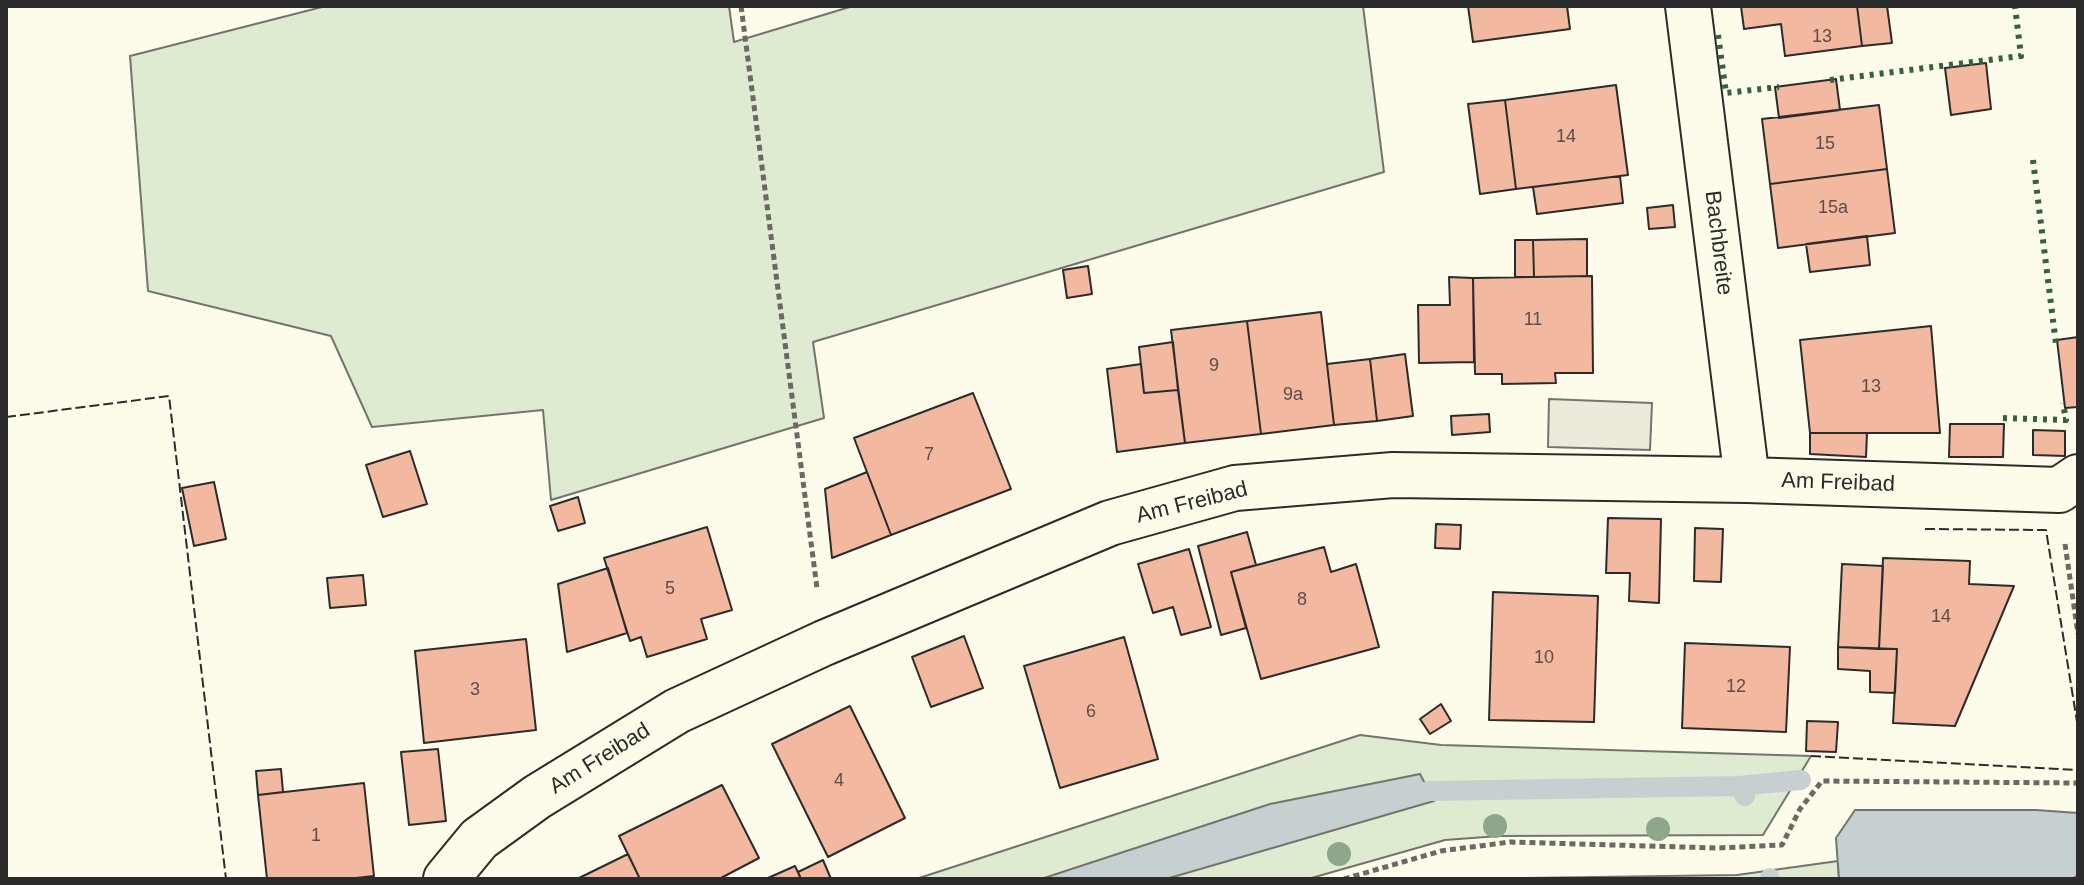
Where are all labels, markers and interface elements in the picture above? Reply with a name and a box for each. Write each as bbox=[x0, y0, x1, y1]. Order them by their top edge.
house number: 13 bbox=[1812, 26, 1832, 48]
house number: 14 bbox=[1556, 126, 1576, 148]
house number: 15 bbox=[1815, 133, 1835, 155]
street label: Bachbreite bbox=[1698, 189, 1738, 297]
house number: 15a bbox=[1818, 197, 1848, 219]
house number: 11 bbox=[1524, 309, 1542, 331]
house number: 9 bbox=[1209, 355, 1219, 377]
house number: 13 bbox=[1861, 376, 1881, 398]
house number: 9a bbox=[1283, 384, 1303, 406]
house number: 7 bbox=[924, 444, 934, 466]
street label: Am Freibad bbox=[1781, 468, 1895, 498]
street label: Am Freibad bbox=[1134, 476, 1250, 530]
house number: 5 bbox=[665, 578, 675, 600]
house number: 8 bbox=[1297, 589, 1307, 611]
house number: 14 bbox=[1931, 606, 1951, 628]
house number: 10 bbox=[1534, 647, 1554, 669]
house number: 12 bbox=[1726, 676, 1746, 698]
house number: 3 bbox=[470, 679, 480, 701]
house number: 6 bbox=[1086, 701, 1096, 723]
street label: Am Freibad bbox=[545, 718, 655, 800]
house number: 4 bbox=[834, 770, 844, 792]
house number: 1 bbox=[311, 825, 321, 847]

